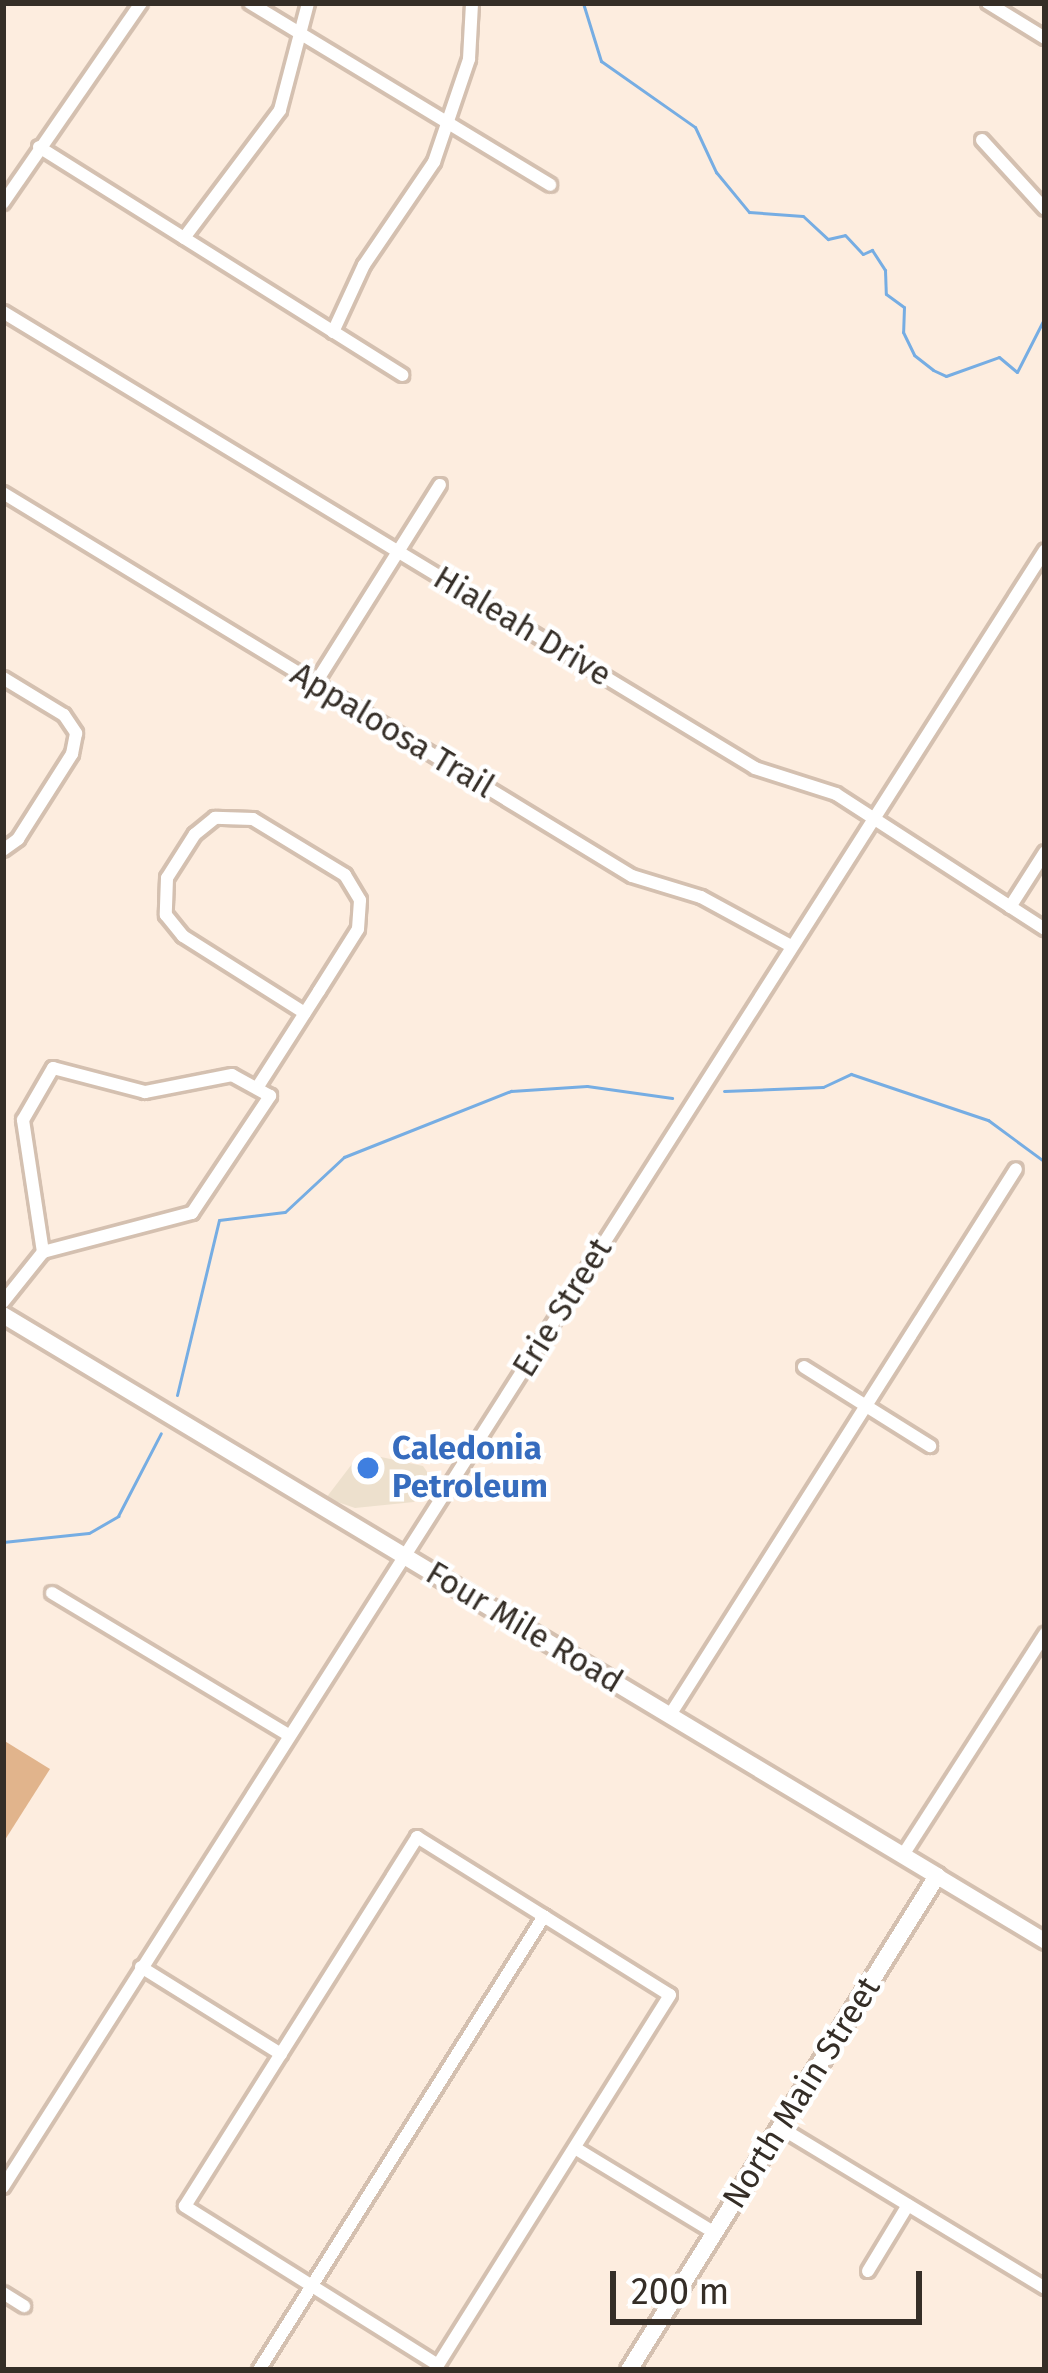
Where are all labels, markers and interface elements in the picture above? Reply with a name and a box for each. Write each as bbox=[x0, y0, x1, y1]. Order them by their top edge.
street label: Hialeah Drive bbox=[426, 559, 618, 695]
street label: Appaloosa Trail bbox=[283, 655, 501, 807]
street label: Erie Street bbox=[505, 1232, 621, 1384]
place label: Caledonia Petroleum bbox=[392, 1429, 548, 1507]
marker: Caledonia Petroleum bbox=[355, 1455, 381, 1481]
street label: Four Mile Road bbox=[419, 1554, 629, 1702]
street label: North Main Street bbox=[715, 1970, 889, 2216]
scale bar bbox=[616, 2247, 928, 2321]
text: 200 m bbox=[631, 2270, 729, 2314]

